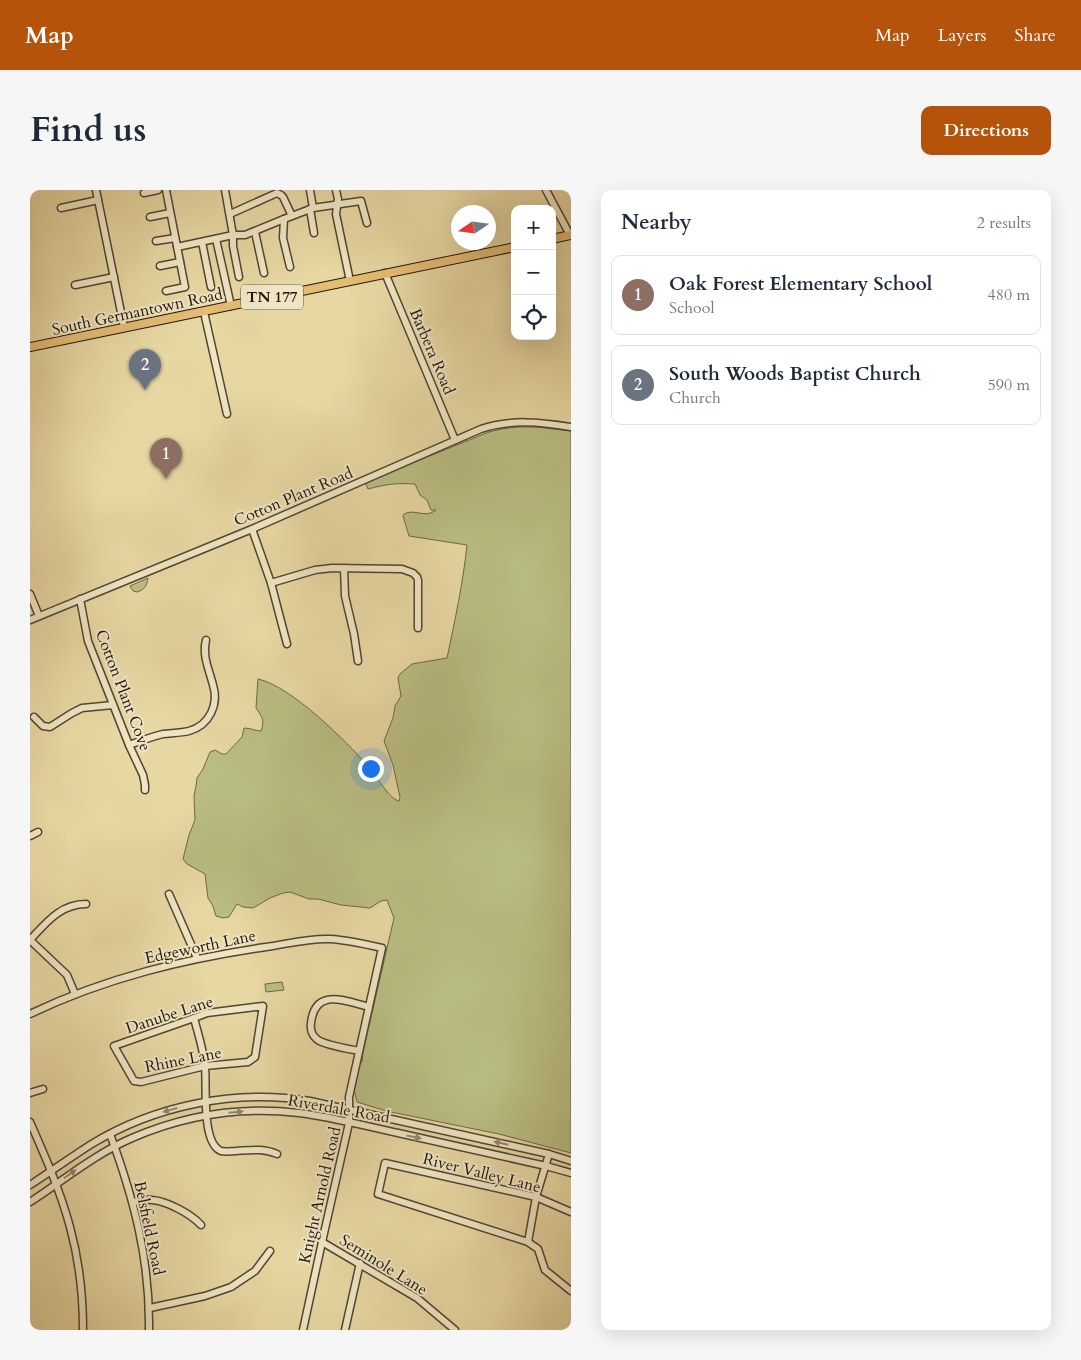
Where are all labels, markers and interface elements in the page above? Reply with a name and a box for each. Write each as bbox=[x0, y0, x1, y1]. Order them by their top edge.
text: Map bbox=[25, 19, 74, 52]
text: Map bbox=[875, 23, 910, 48]
text: Layers bbox=[938, 23, 987, 48]
text: Share bbox=[1015, 23, 1056, 48]
text: Find us bbox=[30, 106, 146, 154]
button: Directions bbox=[921, 106, 1051, 155]
north arrow bbox=[451, 205, 496, 250]
map controls bbox=[511, 205, 556, 340]
button: + bbox=[511, 205, 556, 250]
text: Nearby bbox=[621, 208, 692, 237]
text: 2 results bbox=[977, 212, 1031, 234]
button: − bbox=[511, 250, 556, 295]
text: Oak Forest Elementary School bbox=[669, 271, 932, 297]
street label: South Germantown Road bbox=[50, 283, 225, 341]
road number: TN 177 bbox=[241, 284, 303, 310]
text: 1 bbox=[634, 284, 642, 306]
text: 480 m bbox=[988, 284, 1030, 306]
button: locate bbox=[511, 295, 556, 340]
text: School bbox=[669, 297, 714, 319]
street label: Barbera Road bbox=[404, 305, 460, 398]
pin: 2 bbox=[129, 349, 161, 390]
text: South Woods Baptist Church bbox=[669, 361, 921, 387]
text: 2 bbox=[634, 374, 642, 396]
text: 590 m bbox=[988, 374, 1030, 396]
text: Church bbox=[669, 387, 721, 409]
pin: 1 bbox=[150, 438, 182, 479]
street label: Cotton Plant Road bbox=[231, 462, 357, 532]
street label: Cotton Plant Cove bbox=[90, 627, 156, 754]
your location bbox=[358, 756, 384, 782]
street label: Edgeworth Lane bbox=[143, 924, 258, 969]
street label: Danube Lane bbox=[123, 990, 216, 1039]
street label: Rhine Lane bbox=[143, 1042, 224, 1078]
street label: Riverdale Road bbox=[286, 1089, 392, 1129]
one-way arrow bbox=[162, 1106, 177, 1114]
one-way arrow bbox=[229, 1107, 245, 1115]
street label: Knight Arnold Road bbox=[294, 1124, 347, 1266]
one-way arrow bbox=[406, 1133, 421, 1141]
one-way arrow bbox=[494, 1139, 509, 1147]
street label: River Valley Lane bbox=[420, 1148, 543, 1198]
one-way arrow bbox=[63, 1169, 77, 1179]
street label: Belsfield Road bbox=[128, 1179, 170, 1278]
street label: Seminole Lane bbox=[335, 1229, 432, 1301]

